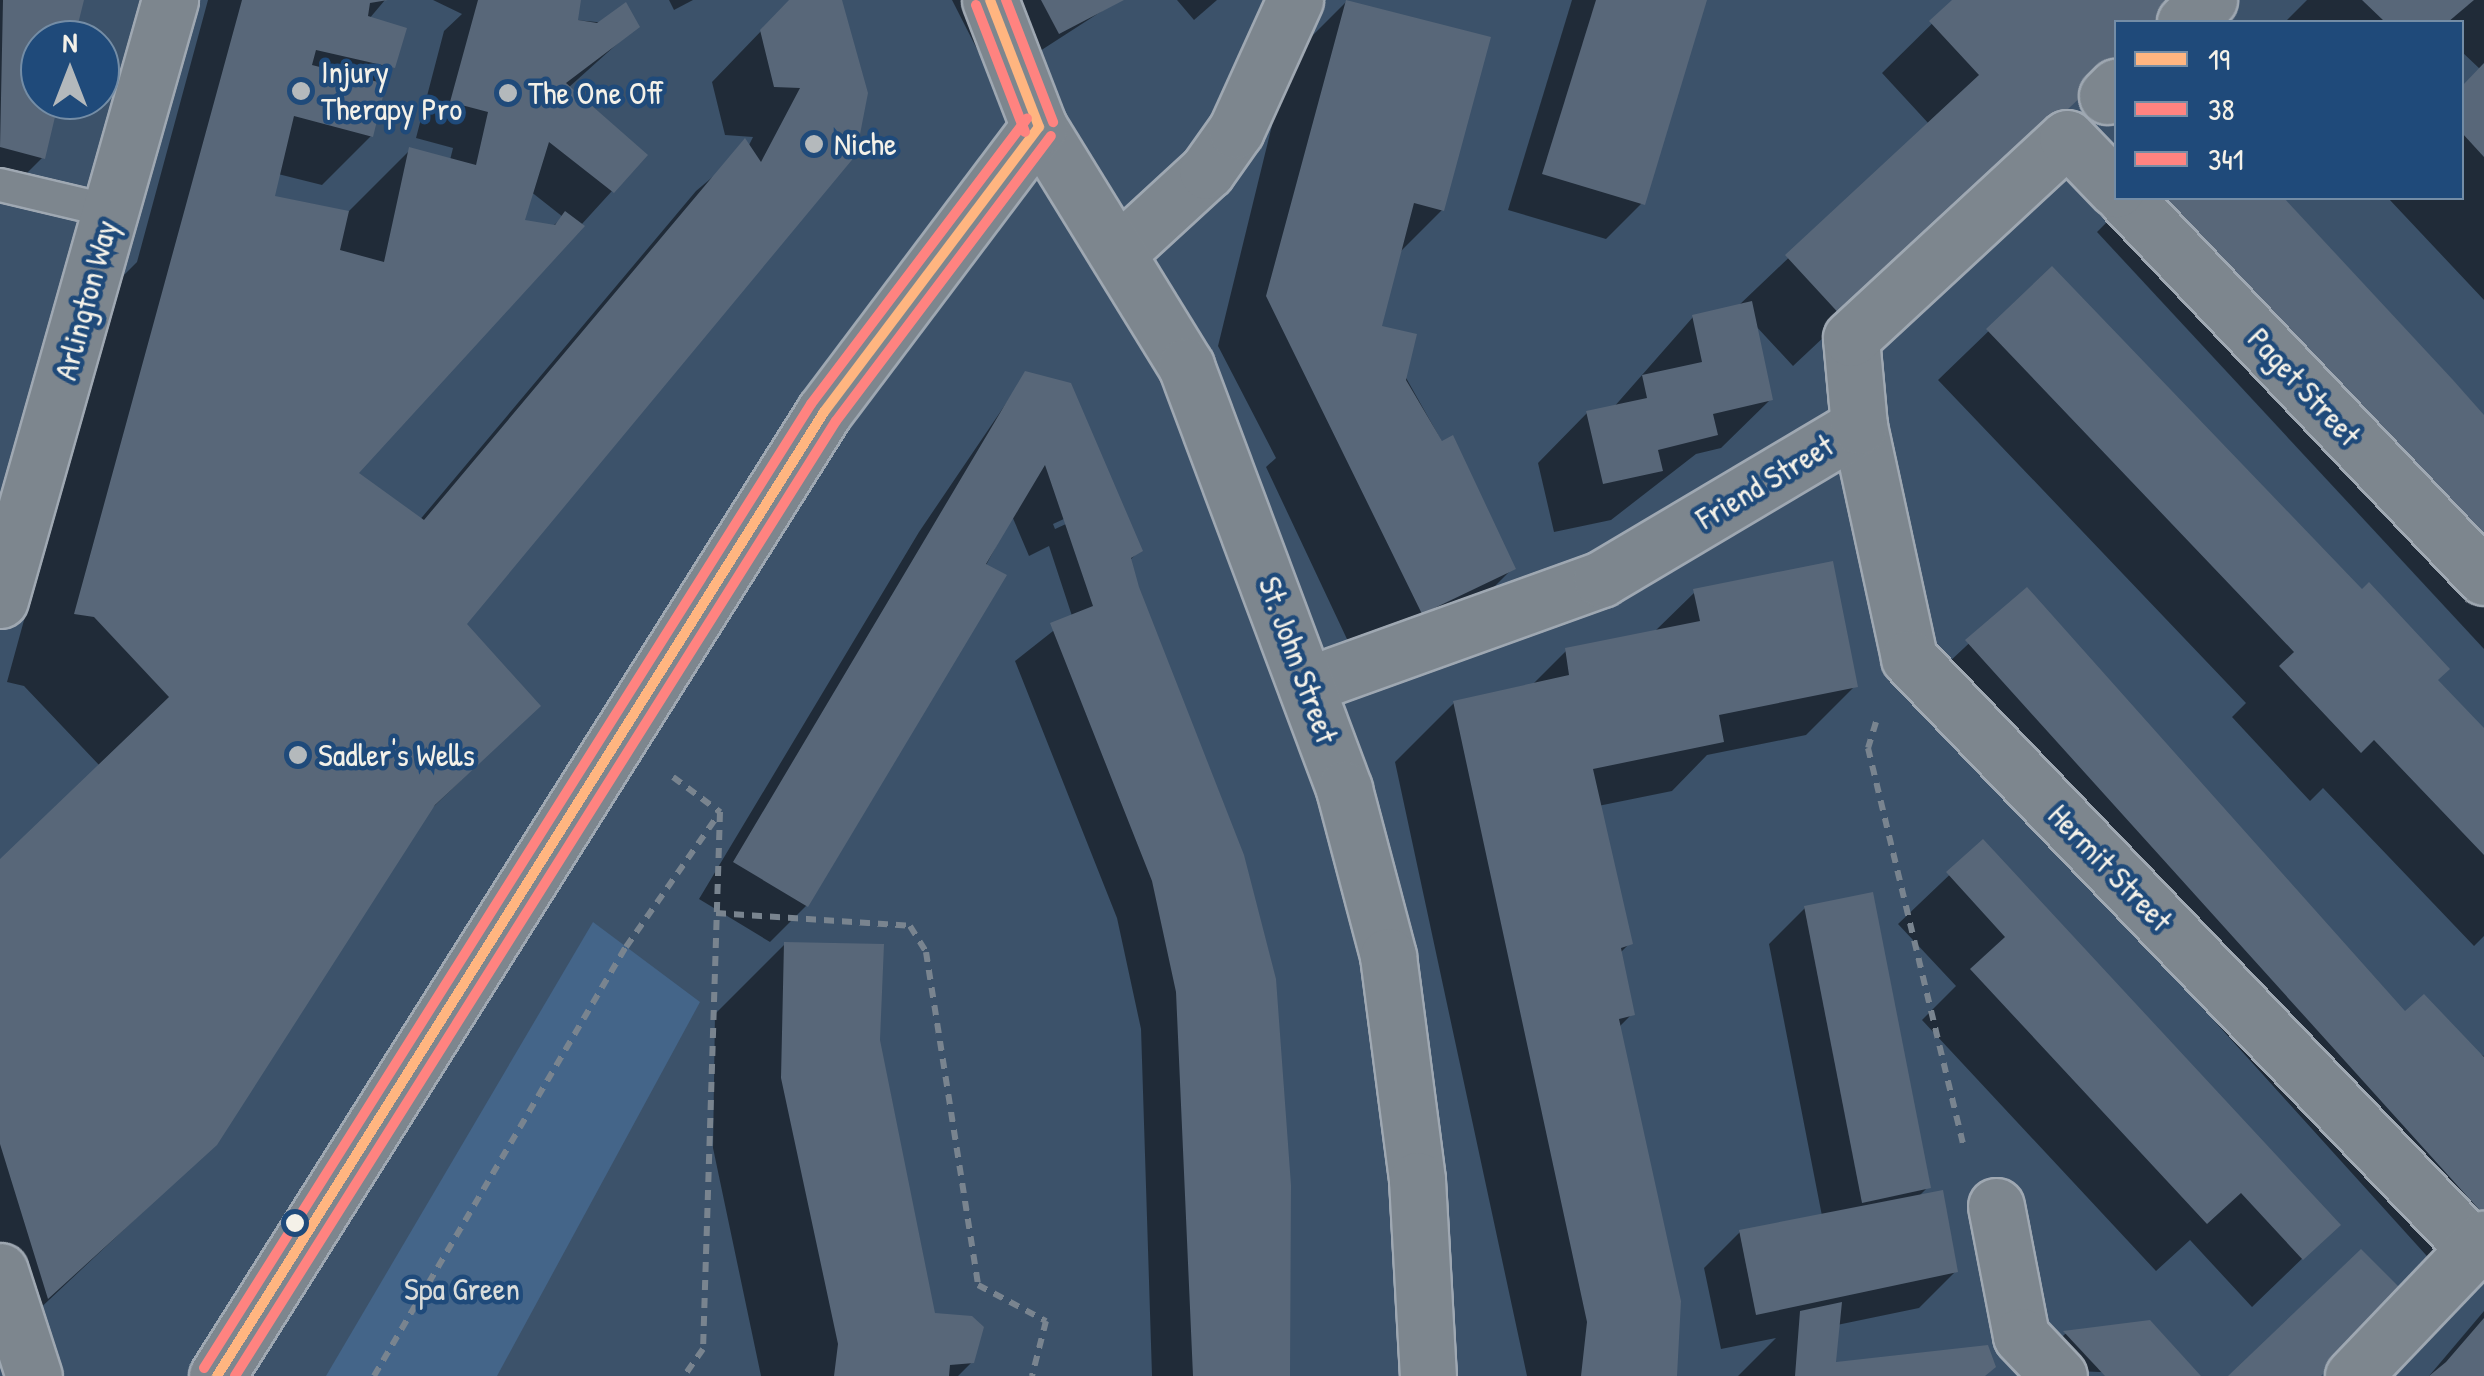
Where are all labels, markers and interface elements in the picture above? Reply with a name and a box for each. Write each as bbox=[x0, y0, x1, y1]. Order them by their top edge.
north arrow bbox=[20, 20, 120, 120]
legend bbox=[2114, 20, 2464, 200]
text: N bbox=[63, 23, 77, 61]
text: 19 bbox=[2208, 39, 2230, 79]
place label: Injury Therapy Pro bbox=[321, 54, 462, 129]
place label: The One Off bbox=[528, 74, 663, 112]
marker: Injury Therapy Pro bbox=[290, 80, 312, 102]
marker: The One Off bbox=[497, 82, 519, 104]
text: 38 bbox=[2208, 89, 2234, 129]
place label: Niche bbox=[834, 125, 897, 163]
marker: Niche bbox=[803, 133, 825, 155]
text: 341 bbox=[2208, 139, 2244, 179]
street label: Arlington Way bbox=[46, 216, 126, 384]
street label: Paget Street bbox=[2240, 320, 2368, 454]
street label: Friend Street bbox=[1690, 426, 1840, 538]
street label: St. John Street bbox=[1250, 571, 1346, 749]
place label: Sadler's Wells bbox=[318, 736, 475, 774]
marker: Sadler's Wells bbox=[287, 744, 309, 766]
street label: Hermit Street bbox=[2040, 796, 2180, 940]
unlabelled marker bbox=[285, 1213, 305, 1233]
park label: Spa Green bbox=[404, 1270, 520, 1308]

